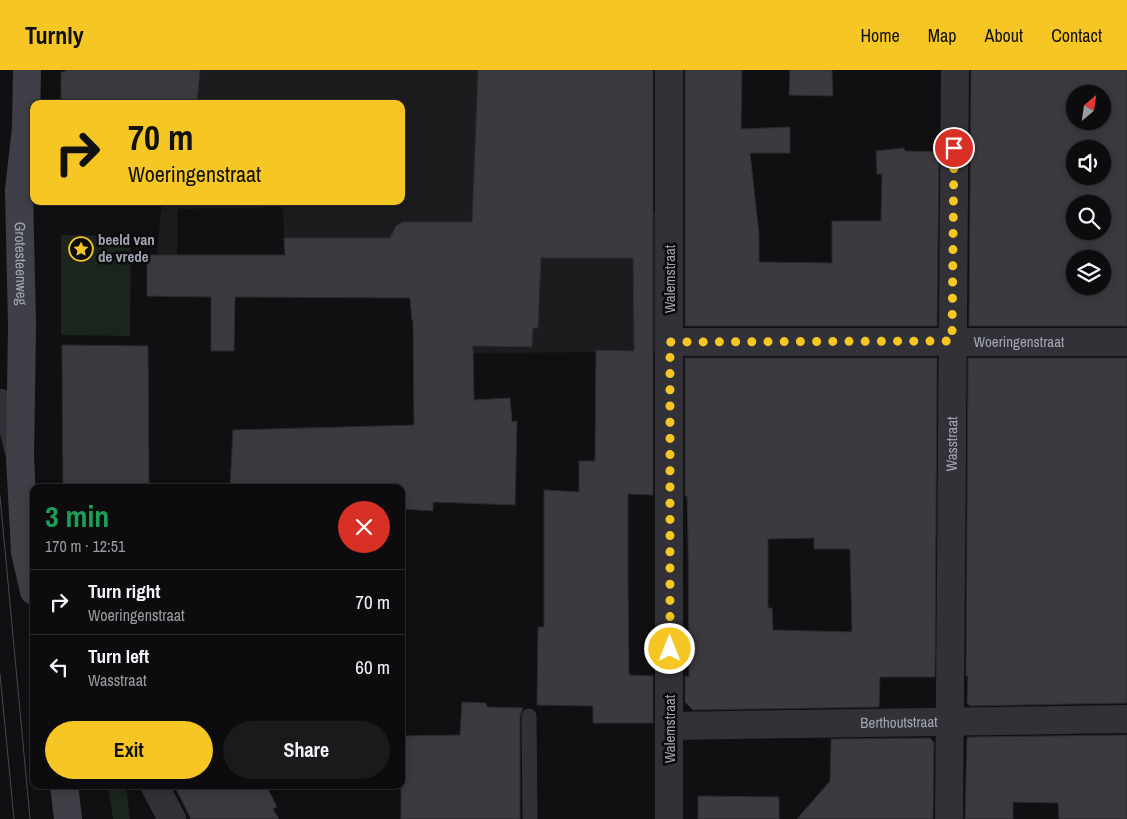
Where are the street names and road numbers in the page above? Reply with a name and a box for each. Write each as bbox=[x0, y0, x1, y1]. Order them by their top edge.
street label: Grotesteenweg bbox=[10, 222, 33, 306]
street label: Walemstraat bbox=[659, 244, 680, 313]
street label: Woeringenstraat bbox=[974, 331, 1065, 352]
street label: Wasstraat bbox=[941, 416, 962, 472]
street label: Walemstraat bbox=[659, 694, 680, 763]
street label: Berthoutstraat bbox=[860, 711, 938, 733]

